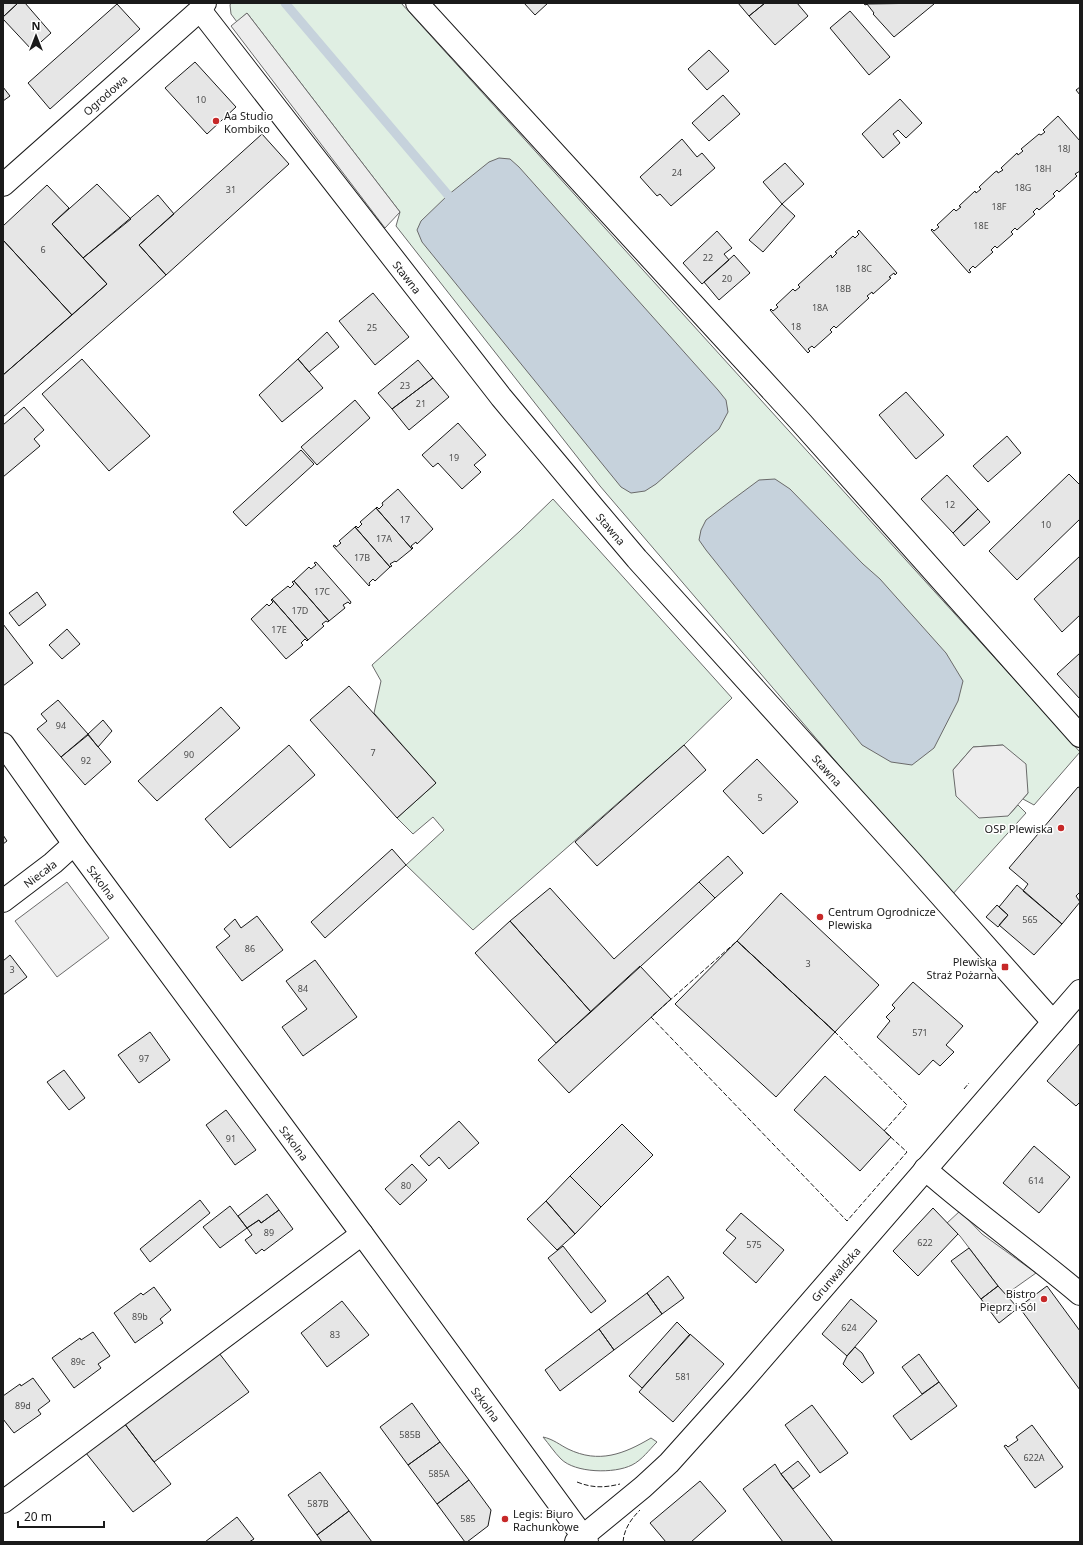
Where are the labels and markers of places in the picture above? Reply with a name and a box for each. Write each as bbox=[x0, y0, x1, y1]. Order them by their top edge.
place label: Aa Studio Kombiko bbox=[224, 108, 273, 136]
marker: Aa Studio Kombiko bbox=[211, 116, 221, 126]
place label: OSP Plewiska bbox=[985, 821, 1053, 836]
marker: OSP Plewiska bbox=[1056, 823, 1066, 833]
place label: Centrum Ogrodnicze Plewiska bbox=[828, 904, 936, 932]
marker: Centrum Ogrodnicze Plewiska bbox=[815, 912, 825, 922]
place label: Plewiska Straż Pożarna bbox=[926, 954, 997, 982]
marker: Plewiska Straż Pożarna bbox=[1000, 962, 1010, 972]
place label: Bistro Pieprz i Sól bbox=[980, 1286, 1036, 1314]
marker: Bistro Pieprz i Sól bbox=[1039, 1294, 1049, 1304]
place label: Legis: Biuro Rachunkowe bbox=[513, 1506, 579, 1534]
marker: Legis: Biuro Rachunkowe bbox=[500, 1514, 510, 1524]

